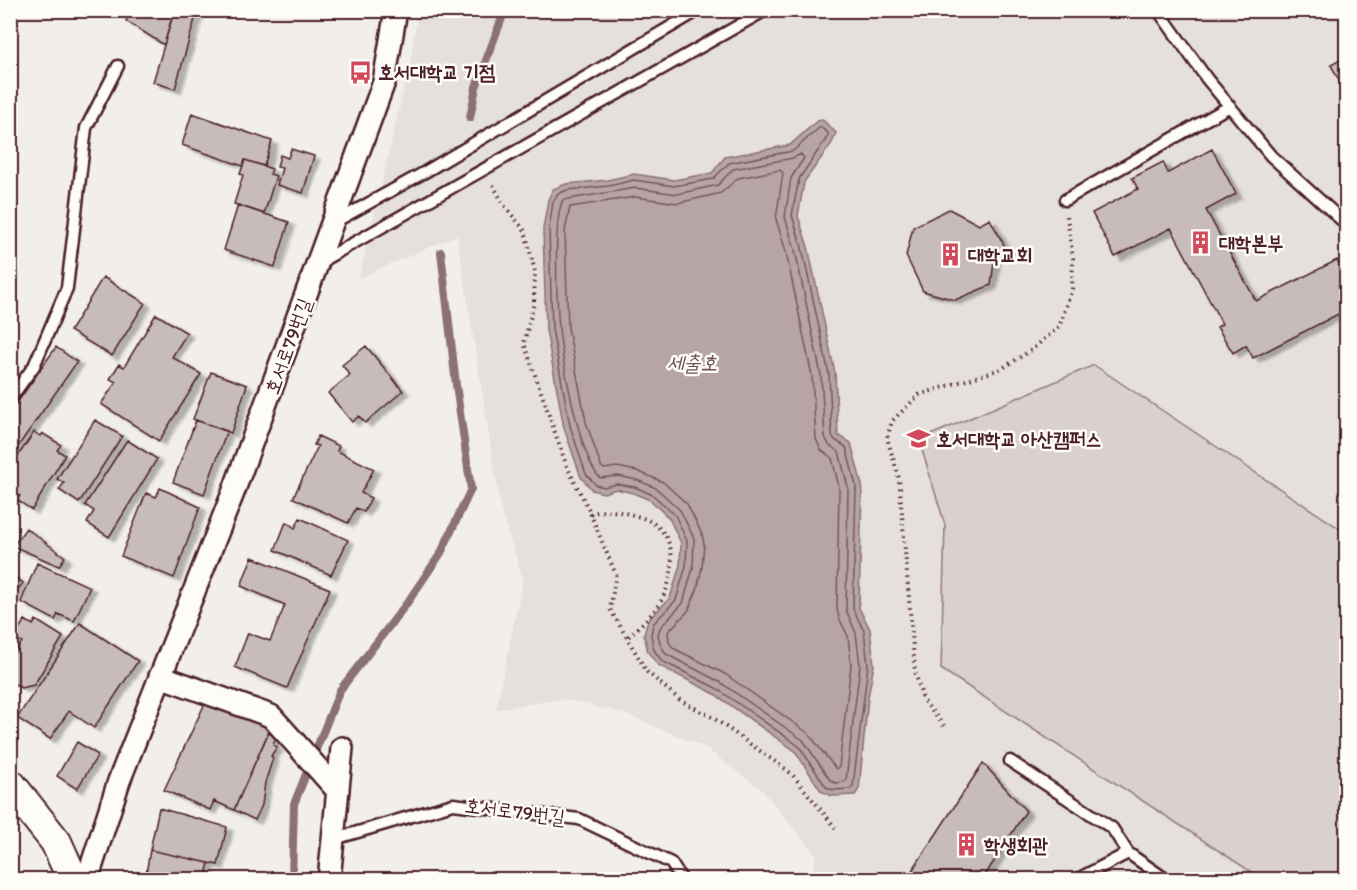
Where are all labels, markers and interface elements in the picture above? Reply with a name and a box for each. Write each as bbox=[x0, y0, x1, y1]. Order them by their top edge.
bus stop icon: 호서대학교 기점 bbox=[347, 59, 373, 85]
place label: 호서대학교 기점 bbox=[378, 60, 495, 84]
building icon: 대학본부 bbox=[1188, 230, 1214, 256]
place label: 대학본부 bbox=[1219, 231, 1283, 255]
building icon: 대학교회 bbox=[937, 242, 963, 268]
place label: 대학교회 bbox=[968, 243, 1032, 267]
street label: 호서로79번길 bbox=[259, 295, 317, 397]
water label: 세출호 bbox=[667, 350, 717, 375]
school or university icon: 호서대학교 아산캠퍼스 bbox=[905, 426, 931, 452]
place label: 호서대학교 아산캠퍼스 bbox=[936, 427, 1101, 451]
street label: 호서로79번길 bbox=[463, 793, 567, 829]
building icon: 학생회관 bbox=[953, 832, 979, 858]
place label: 학생회관 bbox=[983, 833, 1048, 857]

